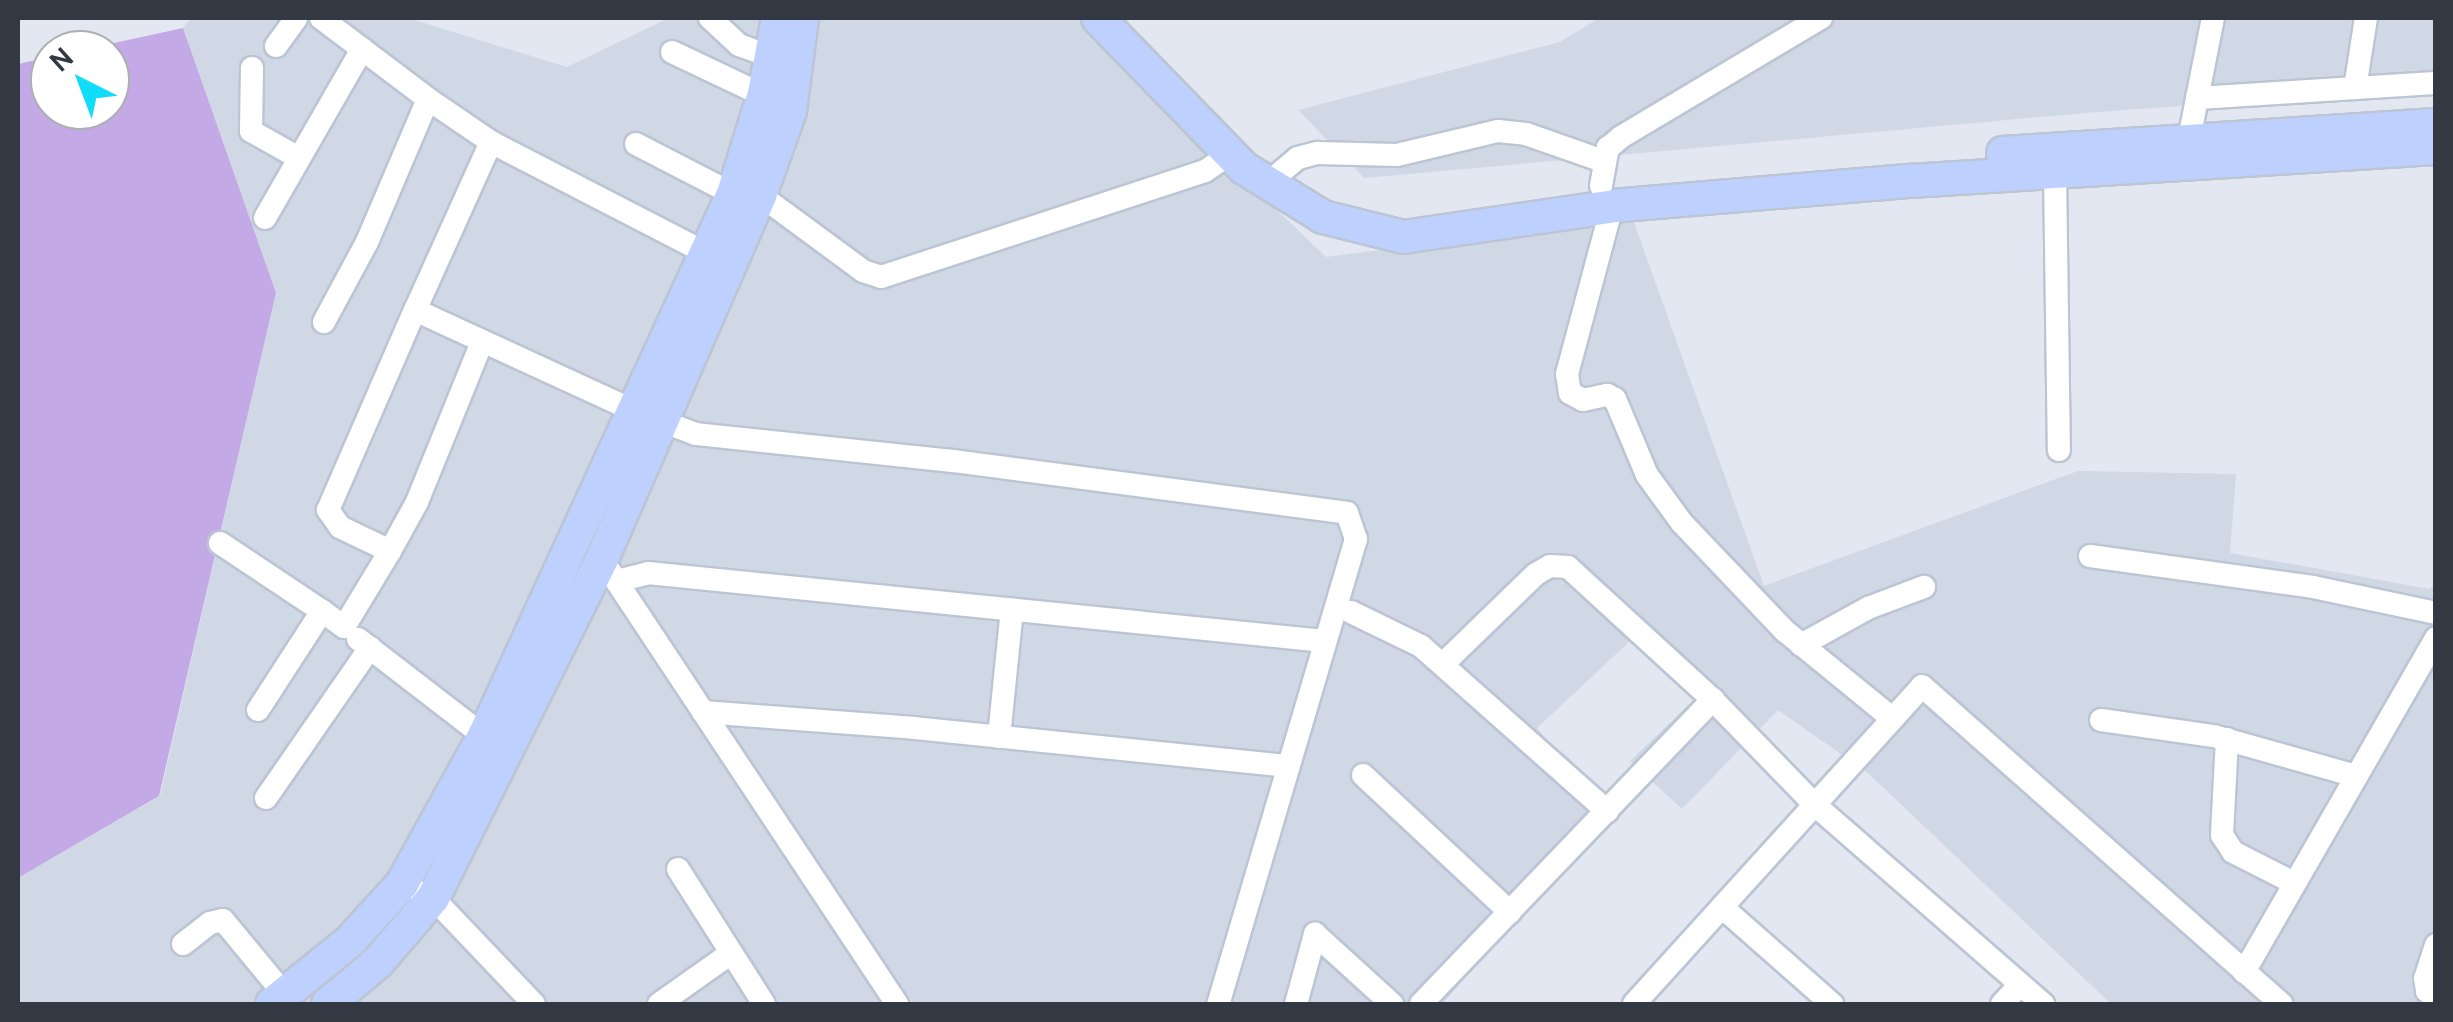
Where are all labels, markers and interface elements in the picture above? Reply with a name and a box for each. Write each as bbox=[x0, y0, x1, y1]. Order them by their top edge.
north arrow bbox=[30, 30, 130, 130]
text: N bbox=[43, 40, 80, 78]

